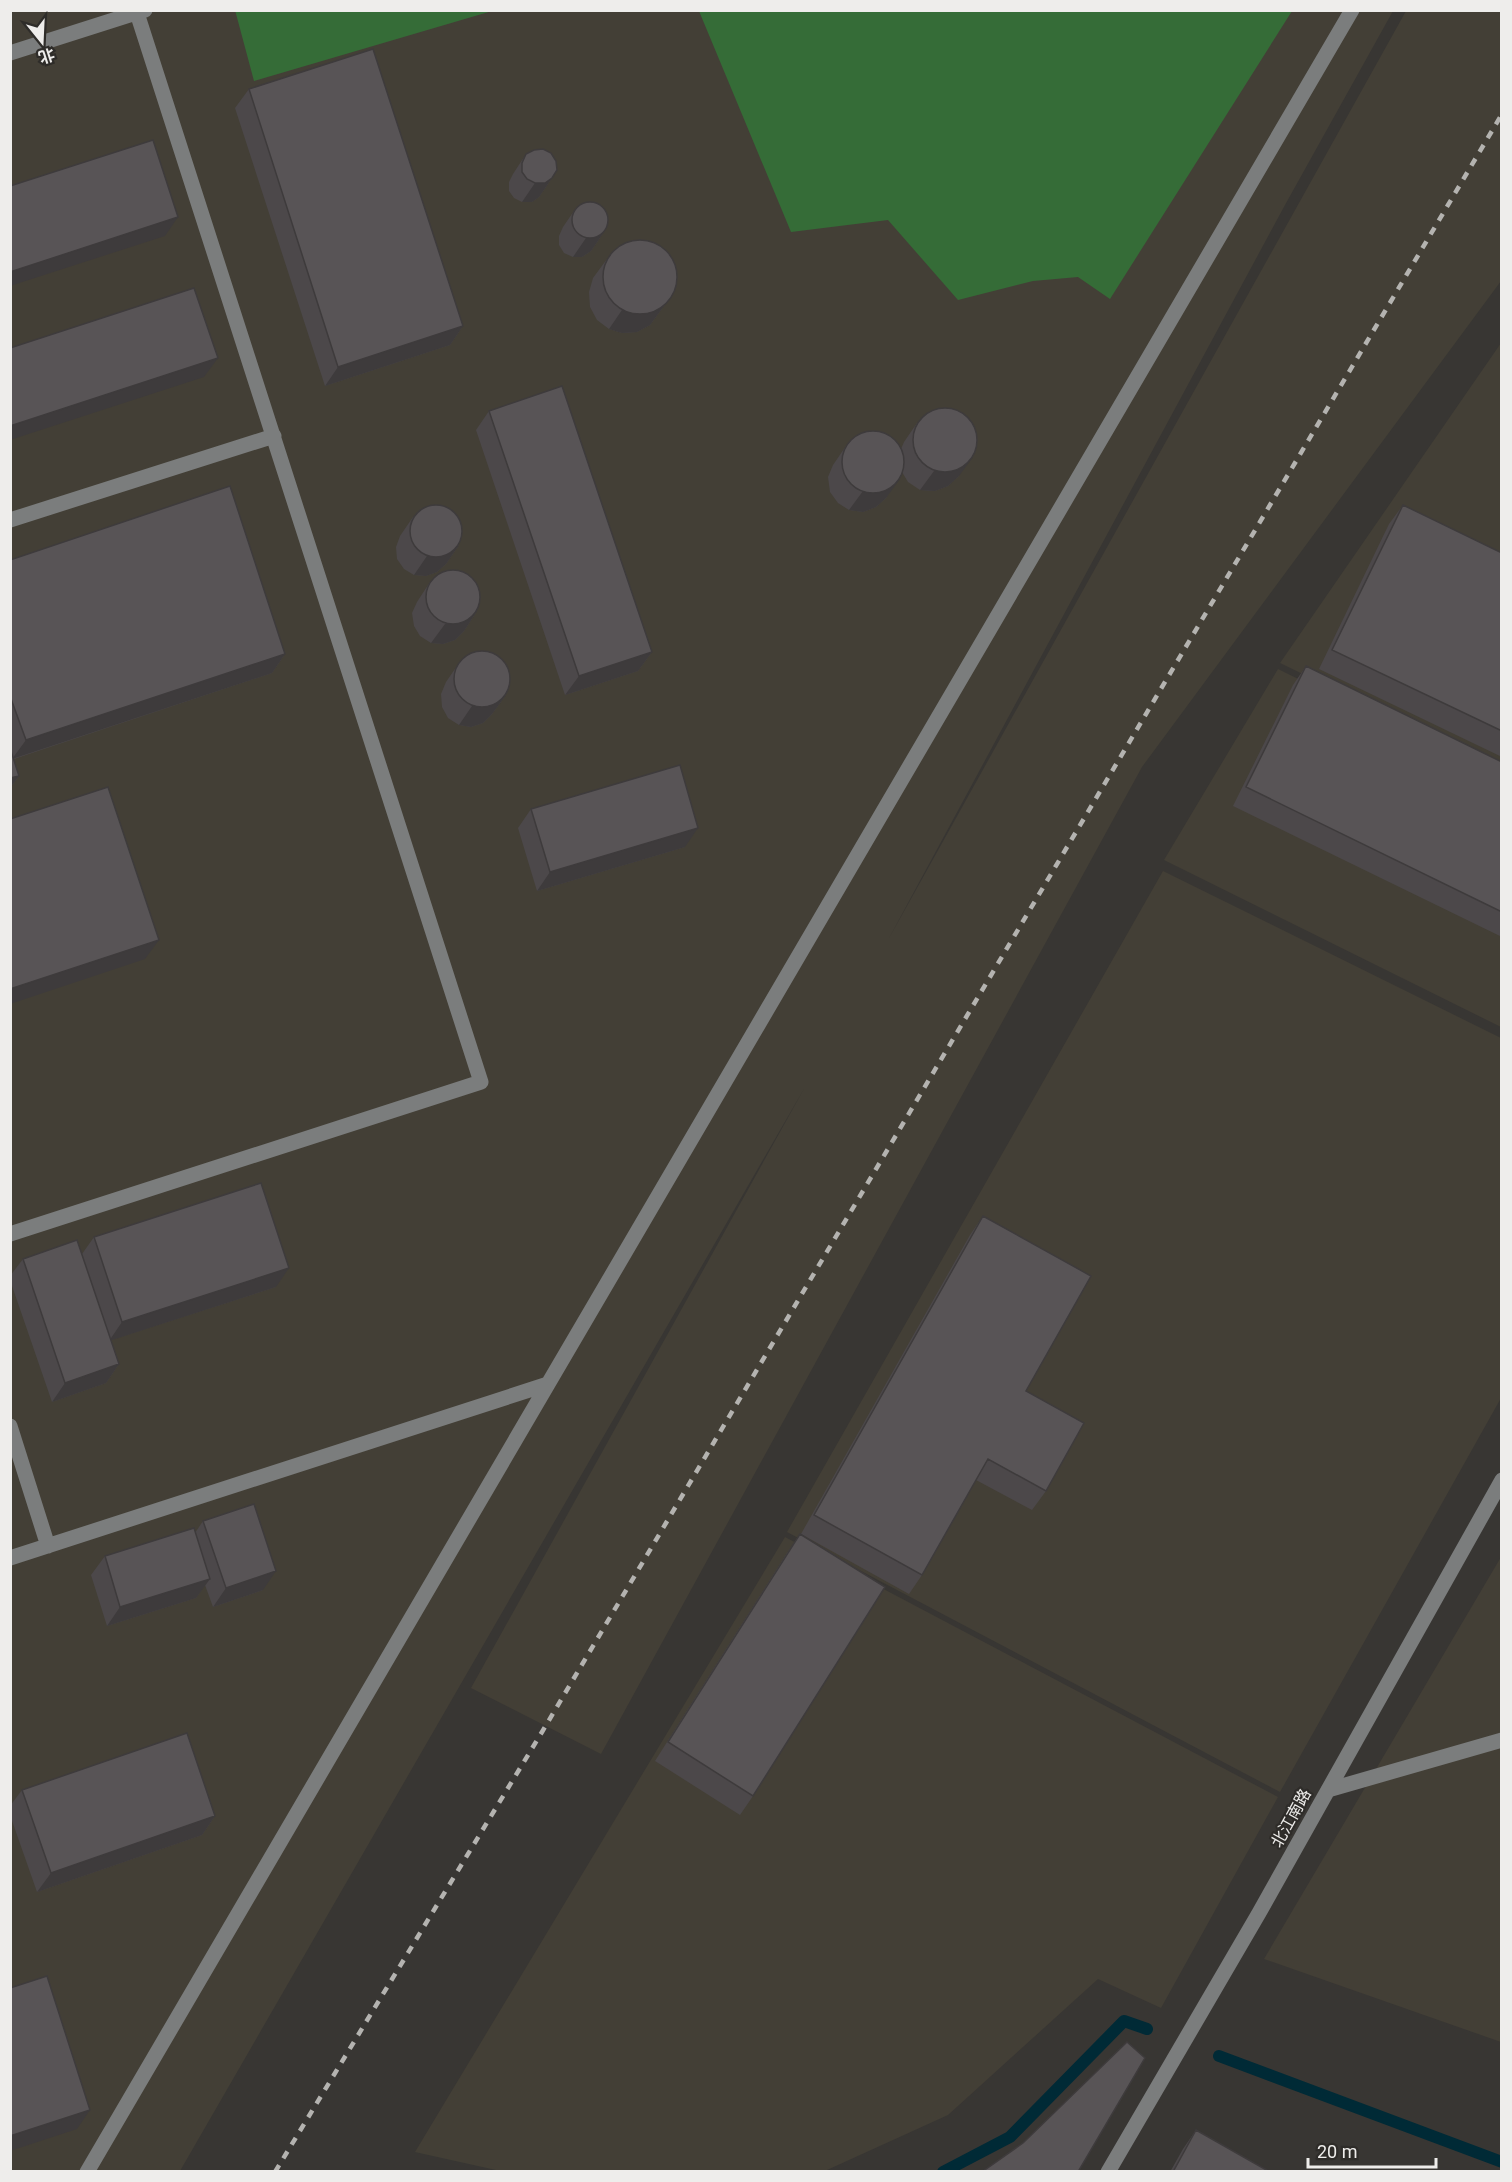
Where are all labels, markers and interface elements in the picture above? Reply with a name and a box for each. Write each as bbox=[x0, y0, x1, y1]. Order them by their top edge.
north arrow bbox=[12, 12, 72, 72]
text: 北 bbox=[36, 44, 57, 67]
street label: 北江南路 bbox=[1267, 1785, 1315, 1851]
scale bar bbox=[1308, 2131, 1436, 2169]
text: 20 m bbox=[1317, 2141, 1357, 2162]

